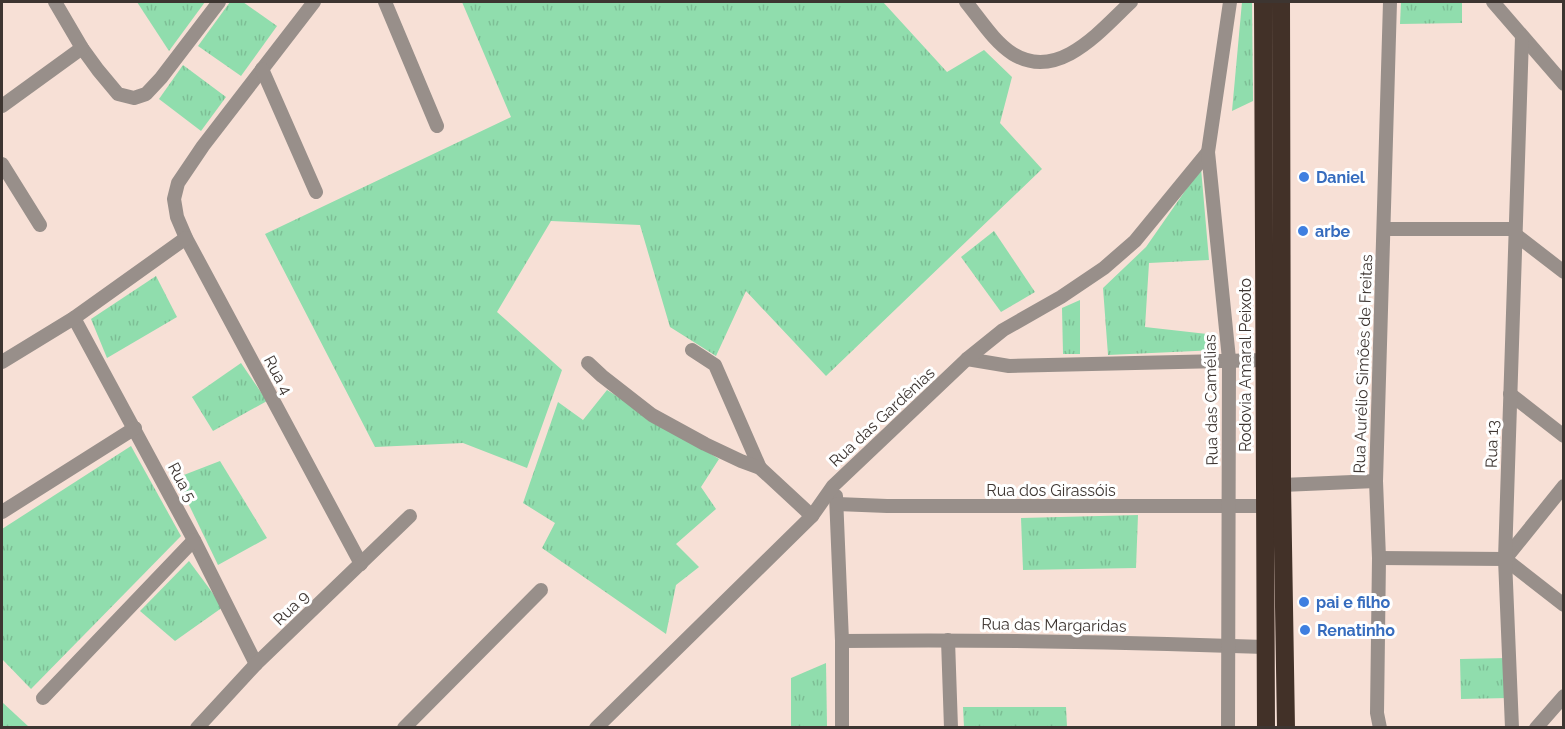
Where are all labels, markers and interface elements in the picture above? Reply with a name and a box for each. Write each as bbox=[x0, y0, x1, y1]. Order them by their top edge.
place label: Daniel bbox=[1316, 168, 1366, 187]
marker: Daniel bbox=[1297, 170, 1311, 184]
place label: arbe bbox=[1315, 222, 1351, 241]
marker: arbe bbox=[1296, 224, 1310, 238]
street label: Rua Aurélio Simões de Freitas bbox=[1350, 254, 1376, 474]
street label: Rodovia Amaral Peixoto bbox=[1236, 278, 1255, 452]
street label: Rua das Camélias bbox=[1200, 334, 1222, 466]
street label: Rua 4 bbox=[260, 352, 296, 398]
street label: Rua das Gardênias bbox=[825, 363, 939, 471]
street label: Rua 13 bbox=[1482, 420, 1502, 468]
street label: Rua 5 bbox=[164, 459, 200, 505]
street label: Rua dos Girassóis bbox=[986, 481, 1116, 500]
street label: Rua 9 bbox=[269, 587, 313, 629]
place label: pai e filho bbox=[1316, 593, 1390, 612]
marker: pai e filho bbox=[1297, 595, 1311, 609]
street label: Rua das Margaridas bbox=[981, 614, 1127, 636]
place label: Renatinho bbox=[1317, 621, 1395, 640]
marker: Renatinho bbox=[1298, 623, 1312, 637]

